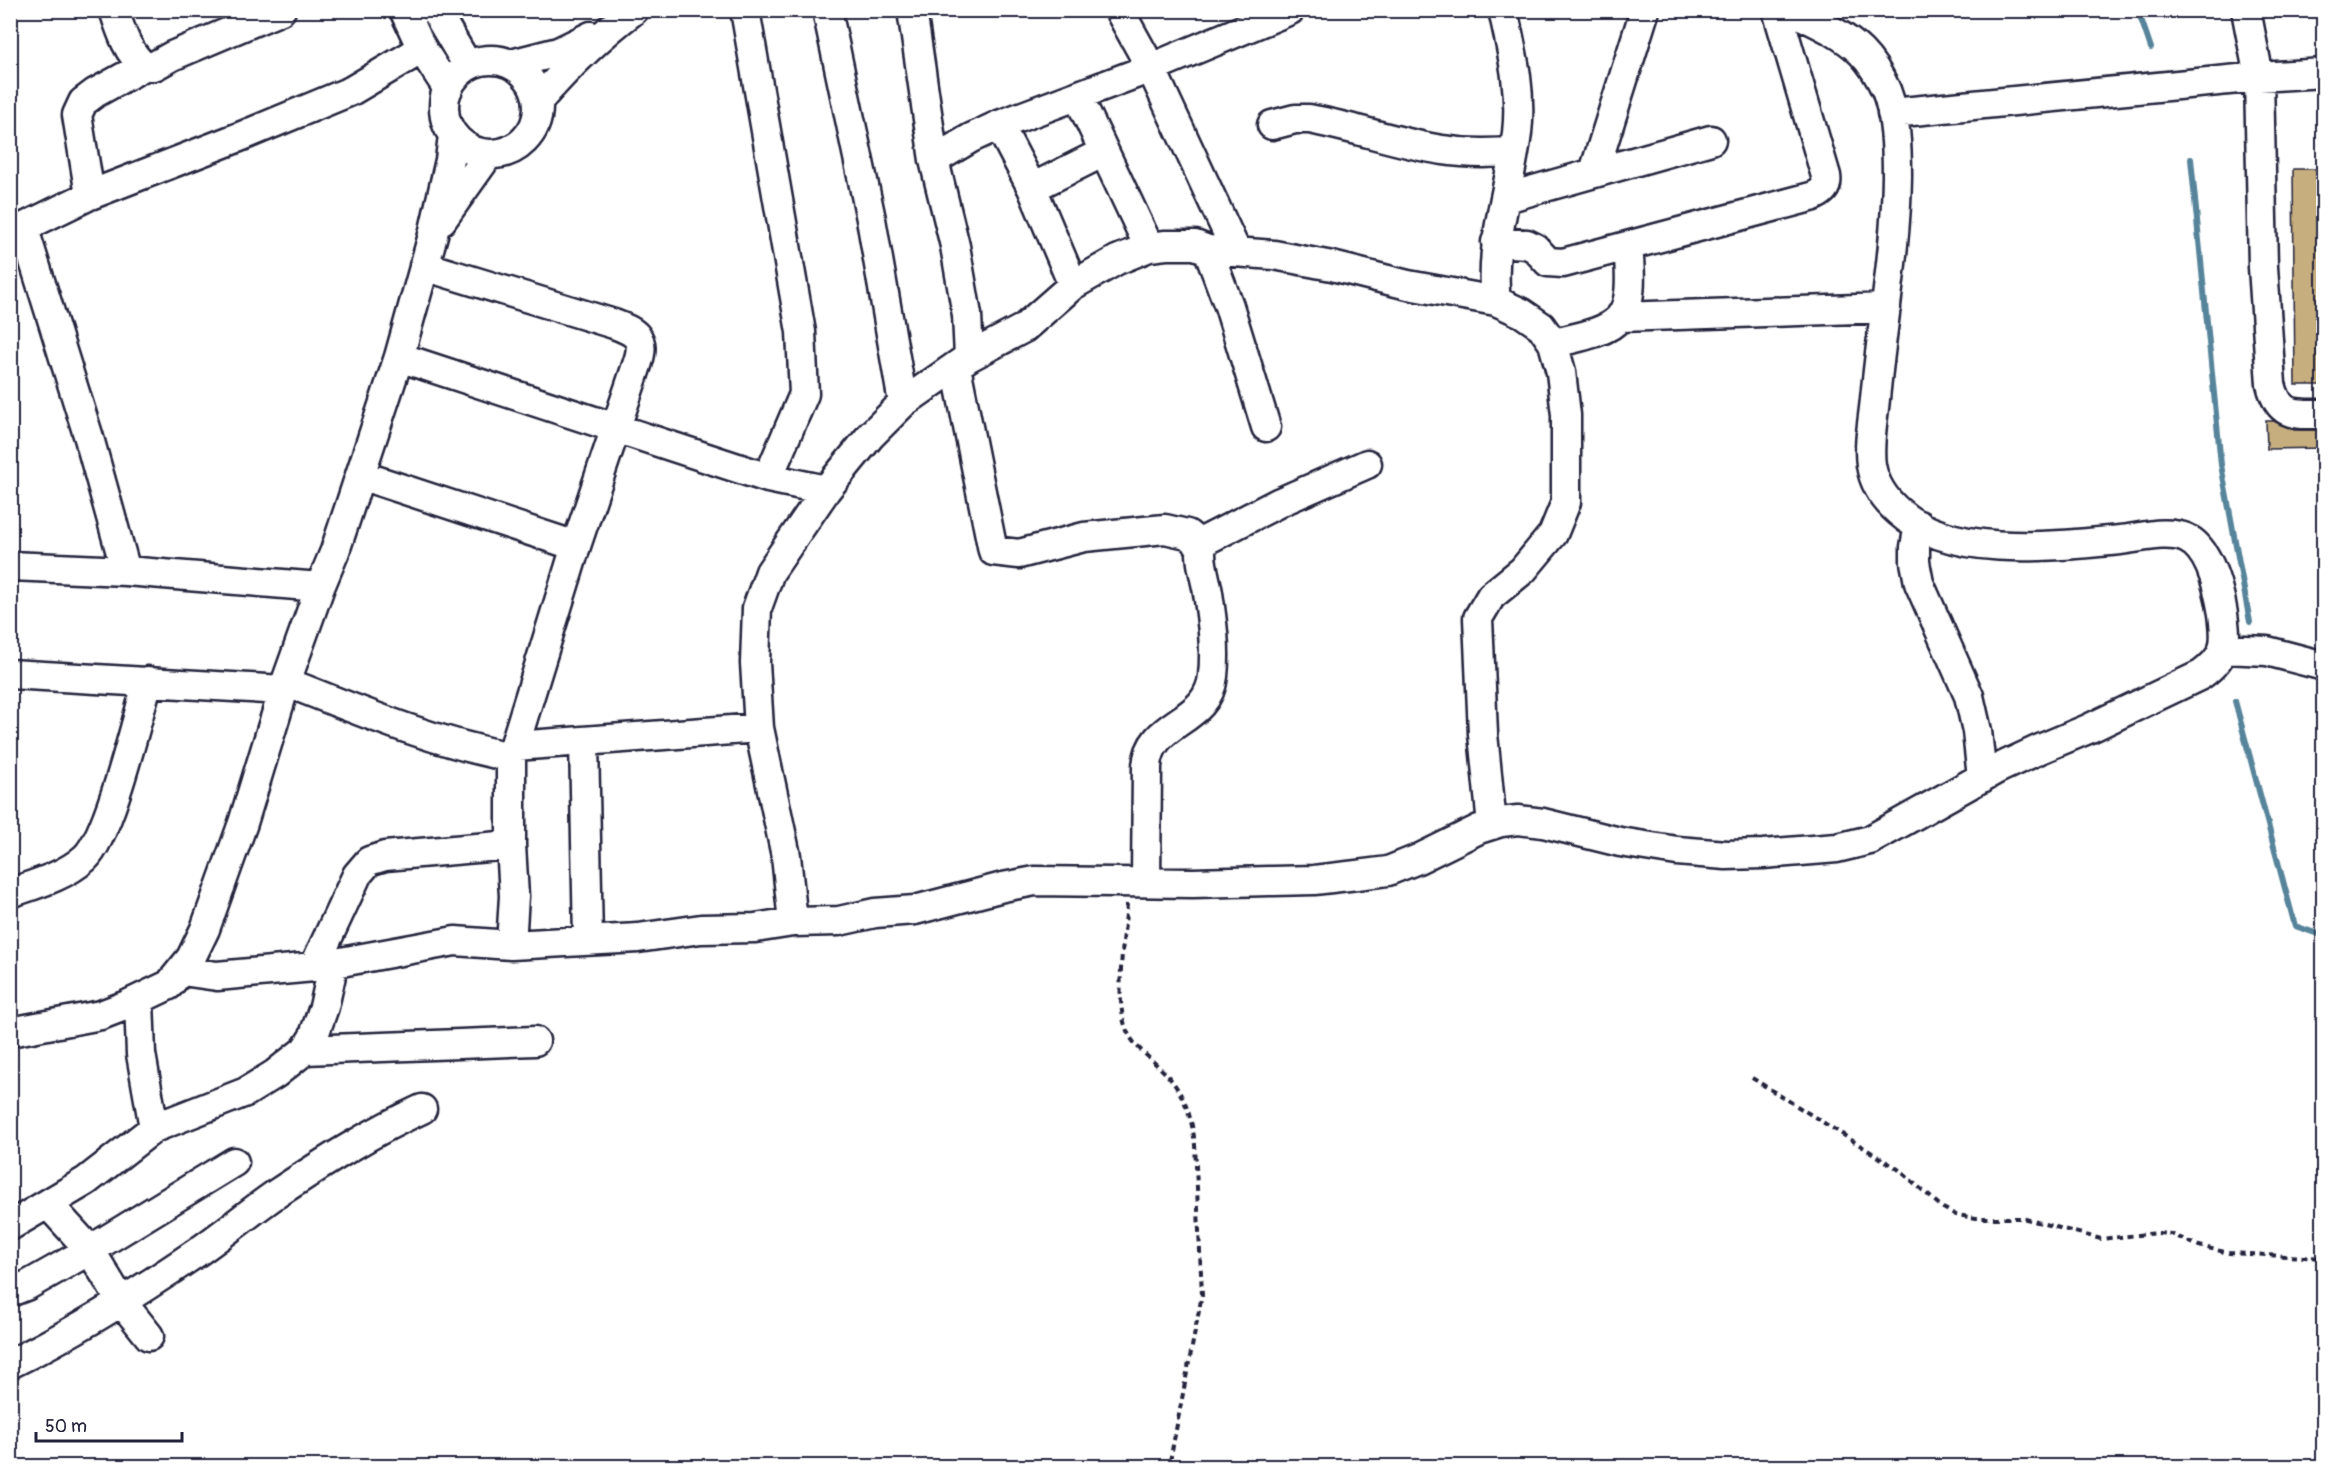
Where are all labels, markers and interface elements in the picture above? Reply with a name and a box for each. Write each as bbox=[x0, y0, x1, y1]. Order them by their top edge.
scale bar bbox=[36, 1405, 182, 1443]
text: 50 m bbox=[45, 1415, 87, 1438]

